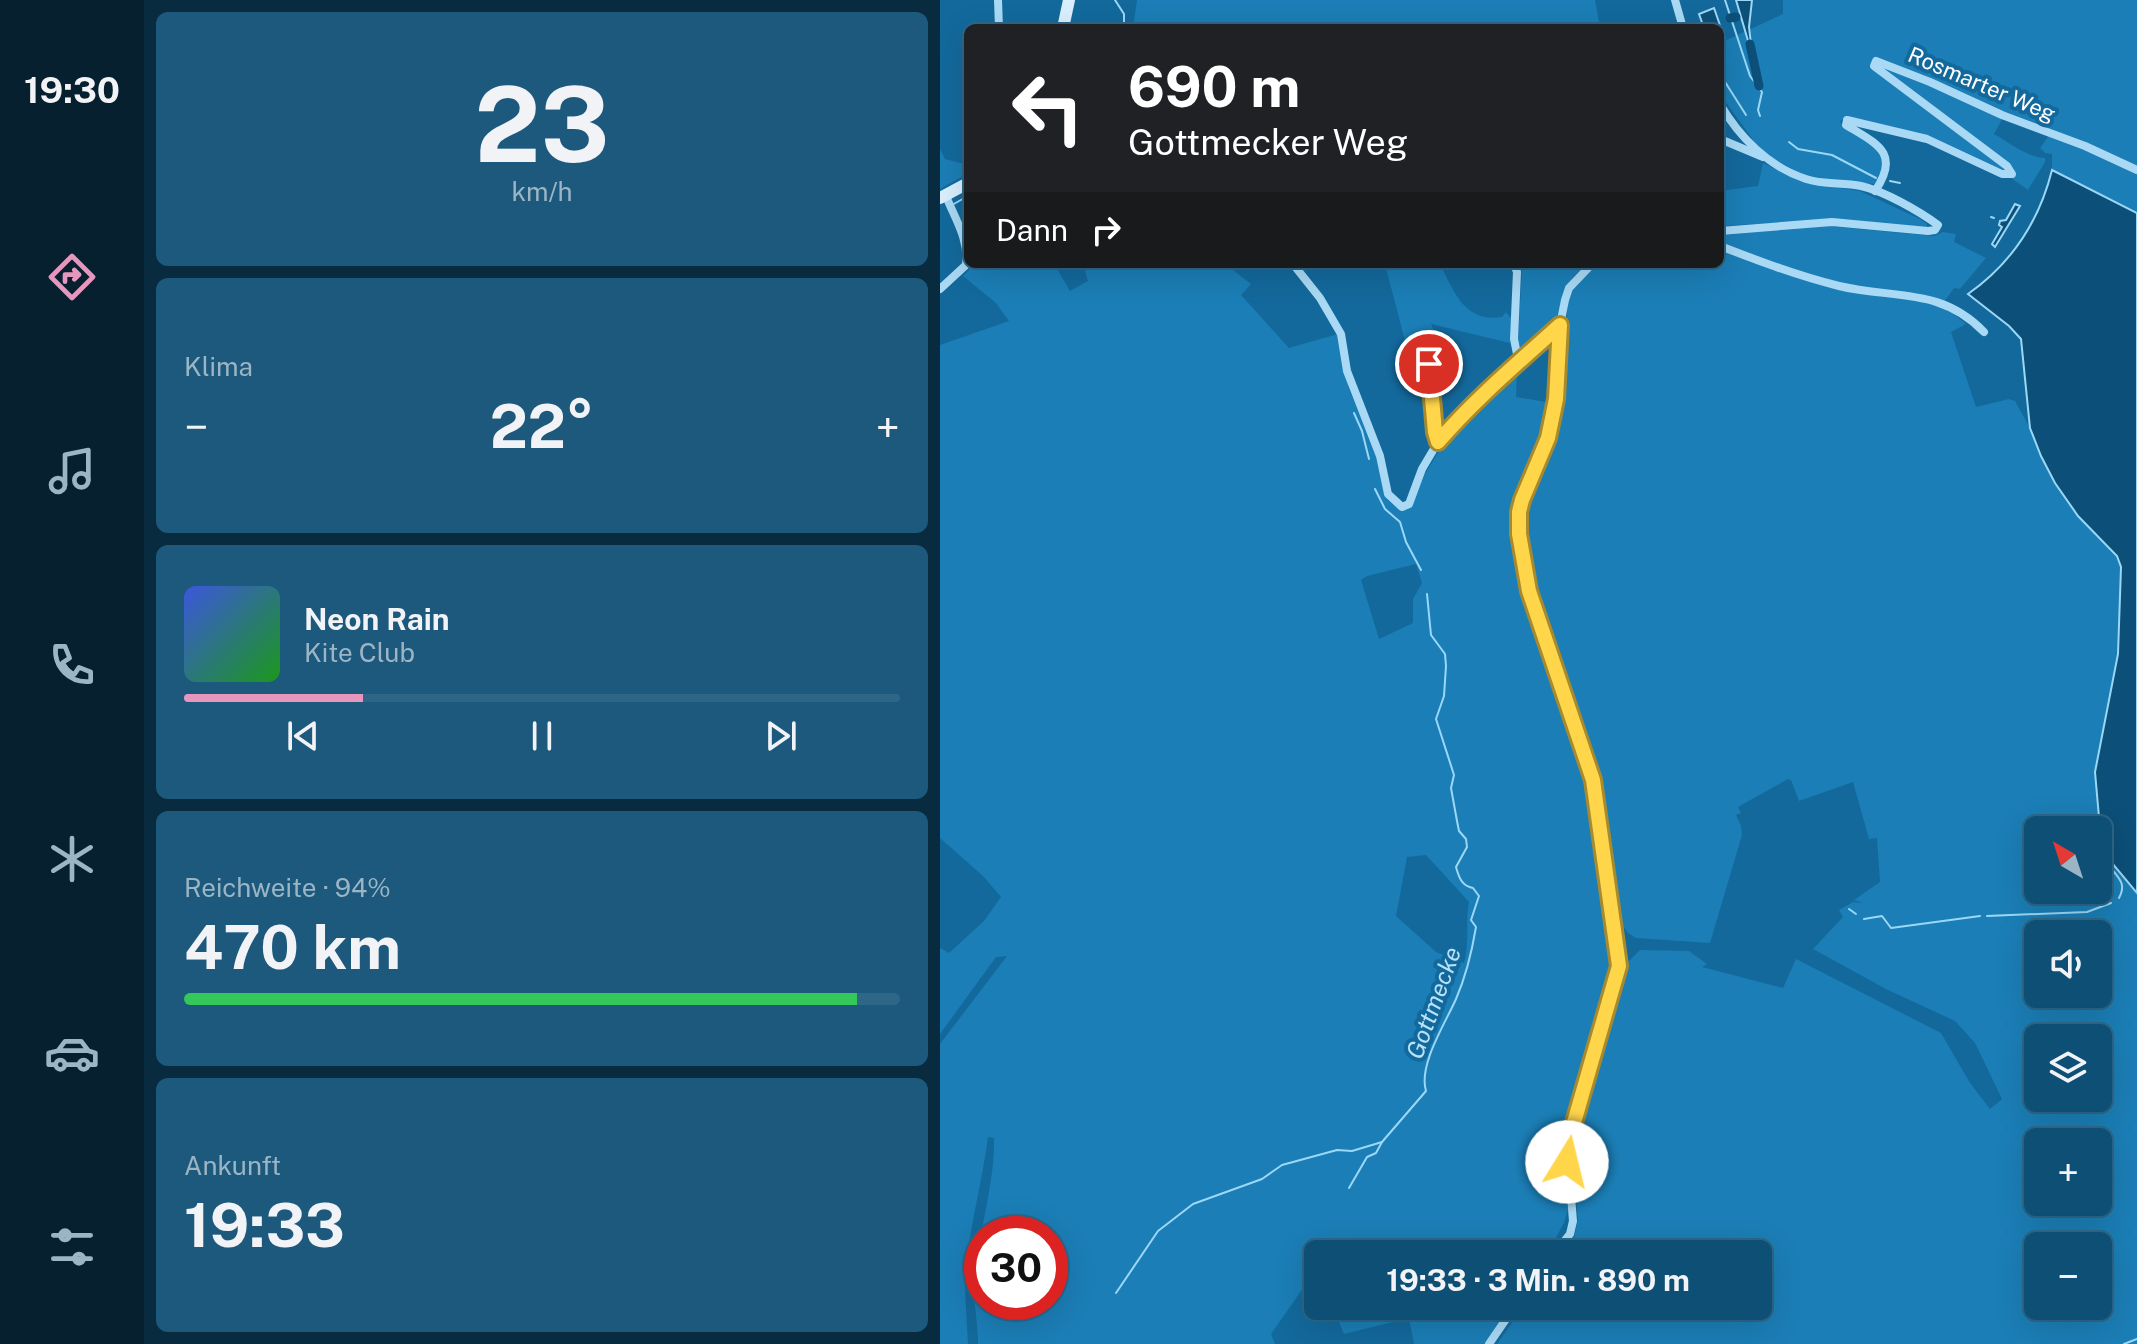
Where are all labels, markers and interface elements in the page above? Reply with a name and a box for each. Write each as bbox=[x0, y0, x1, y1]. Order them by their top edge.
street label: Rosmarter Weg bbox=[1904, 41, 2060, 127]
text: 690 m bbox=[1128, 54, 1300, 120]
icon: left bbox=[996, 56, 1100, 160]
text: 23 bbox=[474, 63, 610, 185]
text: 19:30 bbox=[24, 69, 120, 111]
text: Gottmecker Weg bbox=[1128, 121, 1408, 163]
text: km/h bbox=[511, 176, 573, 207]
icon: right bbox=[1084, 208, 1128, 252]
text: Dann bbox=[996, 212, 1068, 248]
icon: directions bbox=[44, 249, 100, 305]
pin bbox=[1395, 330, 1463, 398]
icon: arrive bbox=[1407, 342, 1451, 386]
text: Klima bbox=[184, 351, 253, 382]
text: 22° bbox=[490, 391, 594, 462]
text: − bbox=[184, 401, 208, 453]
text: + bbox=[876, 401, 900, 453]
icon: music bbox=[44, 443, 100, 499]
text: Neon Rain bbox=[304, 601, 450, 637]
icon: phone bbox=[44, 637, 100, 693]
text: Kite Club bbox=[304, 637, 415, 668]
icon: previous bbox=[281, 714, 325, 758]
icon: pause bbox=[520, 714, 564, 758]
icon: next bbox=[759, 714, 803, 758]
north arrow bbox=[2024, 816, 2112, 904]
map controls bbox=[2024, 816, 2112, 1320]
icon: climate bbox=[44, 831, 100, 887]
text: Reichweite · 94% bbox=[184, 872, 391, 903]
text: 470 km bbox=[184, 912, 401, 983]
button: sound bbox=[2024, 920, 2112, 1008]
water label: Gottmecke bbox=[1400, 943, 1466, 1063]
button: layers bbox=[2024, 1024, 2112, 1112]
icon: car bbox=[44, 1025, 100, 1081]
position arrow bbox=[1525, 1120, 1609, 1204]
button: + bbox=[2024, 1128, 2112, 1216]
text: Ankunft bbox=[184, 1150, 281, 1181]
text: 19:33 bbox=[184, 1190, 345, 1261]
speed limit sign: 30 bbox=[964, 1216, 1068, 1320]
icon: filters bbox=[44, 1219, 100, 1275]
button: − bbox=[2024, 1232, 2112, 1320]
text: 19:33 · 3 Min. · 890 m bbox=[1386, 1262, 1690, 1298]

